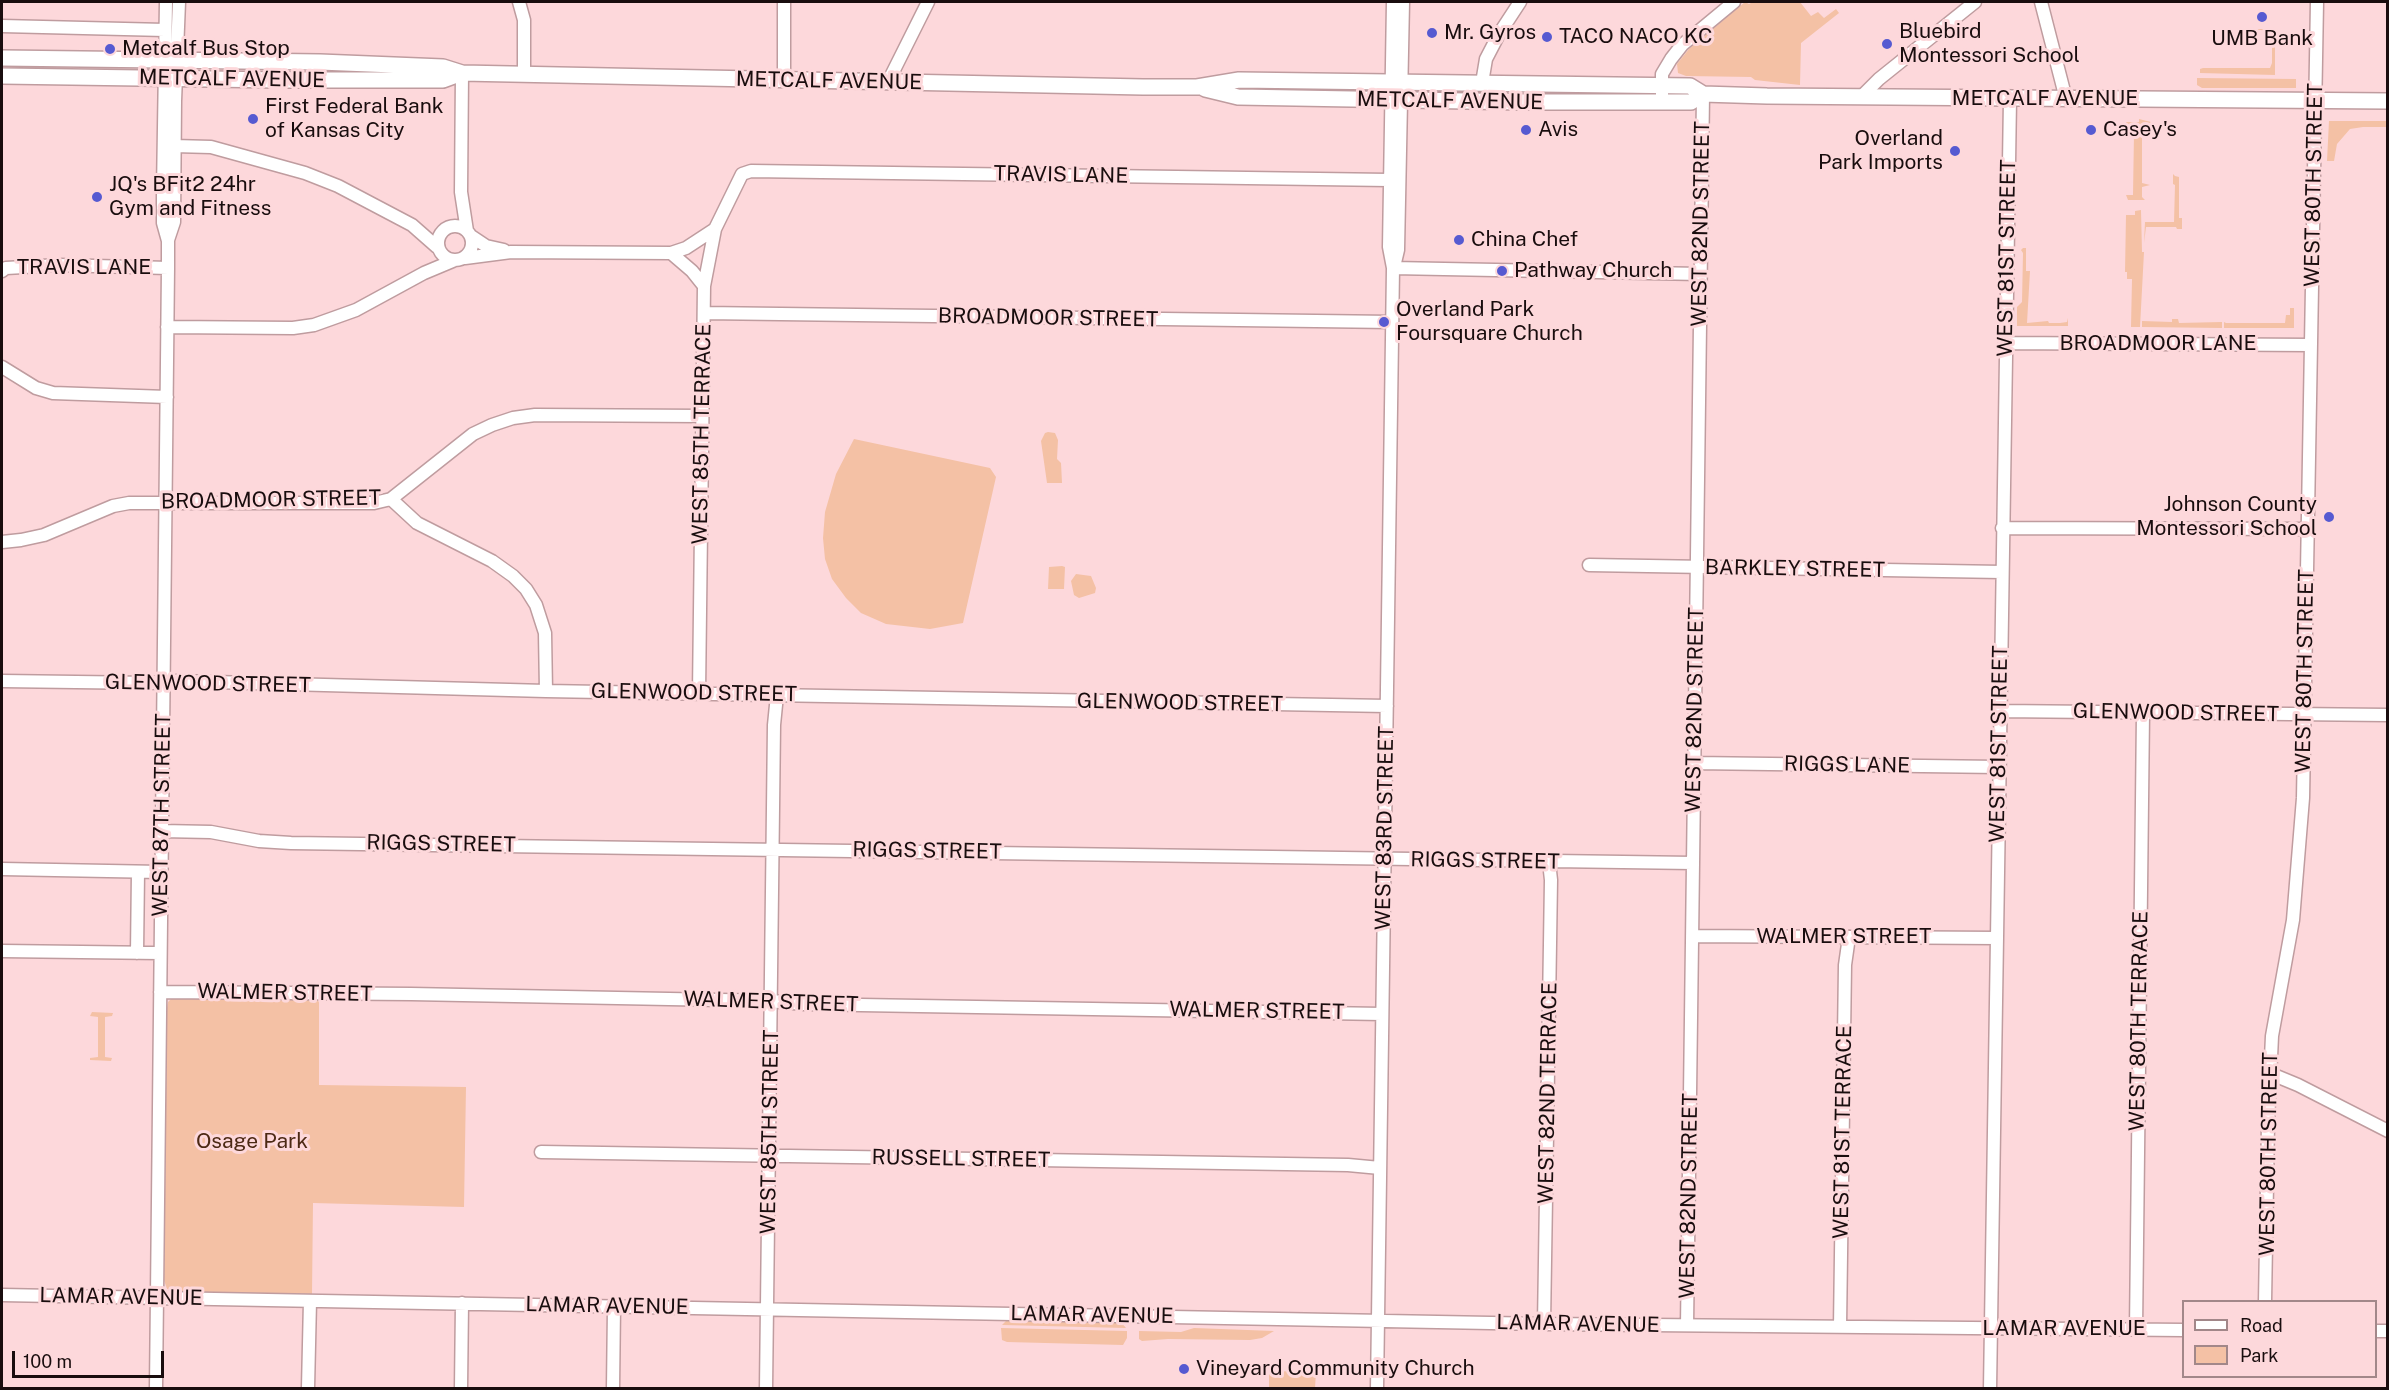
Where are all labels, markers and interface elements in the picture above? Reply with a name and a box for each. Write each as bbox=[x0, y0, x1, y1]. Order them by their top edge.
marker: UMB Bank bbox=[2255, 10, 2269, 24]
place label: Bluebird Montessori School bbox=[1899, 19, 2080, 69]
place label: Mr. Gyros bbox=[1444, 20, 1536, 46]
place label: TACO NACO KC bbox=[1559, 24, 1713, 50]
marker: Mr. Gyros bbox=[1425, 26, 1439, 40]
place label: UMB Bank bbox=[2211, 26, 2313, 52]
marker: TACO NACO KC bbox=[1540, 30, 1554, 44]
place label: Metcalf Bus Stop bbox=[122, 36, 290, 62]
marker: Bluebird Montessori School bbox=[1880, 37, 1894, 51]
marker: Metcalf Bus Stop bbox=[103, 42, 117, 56]
street label: METCALF AVENUE bbox=[139, 65, 325, 93]
street label: METCALF AVENUE bbox=[736, 67, 922, 95]
street label: WEST 80TH STREET bbox=[2300, 83, 2328, 287]
street label: METCALF AVENUE bbox=[1952, 86, 2138, 112]
street label: METCALF AVENUE bbox=[1357, 87, 1543, 115]
place label: First Federal Bank of Kansas City bbox=[265, 94, 444, 144]
marker: First Federal Bank of Kansas City bbox=[246, 112, 260, 126]
place label: Avis bbox=[1538, 117, 1578, 143]
place label: Casey's bbox=[2103, 117, 2177, 143]
street label: WEST 82ND STREET bbox=[1687, 121, 1715, 327]
marker: Avis bbox=[1519, 123, 1533, 137]
marker: Casey's bbox=[2084, 123, 2098, 137]
place label: Overland Park Imports bbox=[1818, 126, 1943, 176]
marker: Overland Park Imports bbox=[1948, 144, 1962, 158]
street label: WEST 81ST STREET bbox=[1993, 159, 2021, 357]
street label: TRAVIS LANE bbox=[993, 161, 1129, 189]
place label: JQ's BFit2 24hr Gym and Fitness bbox=[109, 172, 271, 222]
marker: JQ's BFit2 24hr Gym and Fitness bbox=[90, 190, 104, 204]
place label: China Chef bbox=[1471, 227, 1578, 253]
marker: China Chef bbox=[1452, 233, 1466, 247]
street label: TRAVIS LANE bbox=[17, 255, 151, 281]
place label: Pathway Church bbox=[1514, 258, 1672, 284]
marker: Pathway Church bbox=[1495, 264, 1509, 278]
place label: Overland Park Foursquare Church bbox=[1396, 297, 1583, 347]
street label: BROADMOOR STREET bbox=[938, 303, 1158, 333]
marker: Overland Park Foursquare Church bbox=[1377, 315, 1391, 329]
street label: WEST 85TH TERRACE bbox=[687, 323, 717, 545]
street label: BROADMOOR LANE bbox=[2059, 331, 2257, 357]
street label: BROADMOOR STREET bbox=[161, 485, 381, 515]
place label: Johnson County Montessori School bbox=[2136, 492, 2317, 542]
marker: Johnson County Montessori School bbox=[2322, 510, 2336, 524]
street label: BARKLEY STREET bbox=[1705, 555, 1885, 583]
street label: WEST 80TH STREET bbox=[2291, 569, 2319, 773]
street label: WEST 82ND STREET bbox=[1681, 607, 1709, 813]
street label: WEST 81ST STREET bbox=[1985, 645, 2013, 843]
street label: GLENWOOD STREET bbox=[105, 670, 311, 698]
street label: GLENWOOD STREET bbox=[591, 679, 797, 707]
street label: GLENWOOD STREET bbox=[1077, 689, 1283, 717]
street label: GLENWOOD STREET bbox=[2073, 699, 2279, 727]
street label: WEST 87TH STREET bbox=[148, 713, 176, 917]
street label: WEST 83RD STREET bbox=[1371, 726, 1399, 930]
street label: RIGGS LANE bbox=[1784, 751, 1910, 779]
street label: RIGGS STREET bbox=[366, 830, 516, 858]
street label: RIGGS STREET bbox=[852, 837, 1002, 865]
street label: RIGGS STREET bbox=[1410, 847, 1560, 875]
street label: WEST 80TH TERRACE bbox=[2124, 911, 2154, 1131]
street label: WALMER STREET bbox=[1756, 924, 1932, 950]
street label: WALMER STREET bbox=[197, 979, 373, 1007]
street label: WEST 82ND TERRACE bbox=[1533, 982, 1563, 1204]
street label: WALMER STREET bbox=[683, 986, 859, 1018]
street label: WALMER STREET bbox=[1169, 997, 1345, 1025]
street label: WEST 81ST TERRACE bbox=[1829, 1025, 1857, 1239]
street label: WEST 85TH STREET bbox=[756, 1030, 784, 1234]
street label: WEST 80TH STREET bbox=[2255, 1052, 2283, 1256]
street label: WEST 82ND STREET bbox=[1675, 1093, 1703, 1299]
park label: Osage Park bbox=[196, 1129, 308, 1155]
street label: RUSSELL STREET bbox=[871, 1145, 1051, 1173]
street label: LAMAR AVENUE bbox=[39, 1283, 203, 1311]
street label: LAMAR AVENUE bbox=[525, 1292, 689, 1320]
legend bbox=[2182, 1300, 2377, 1378]
street label: LAMAR AVENUE bbox=[1010, 1301, 1174, 1329]
street label: LAMAR AVENUE bbox=[1496, 1310, 1660, 1338]
text: Road bbox=[2240, 1315, 2283, 1336]
street label: LAMAR AVENUE bbox=[1982, 1316, 2146, 1342]
scale bar bbox=[15, 1339, 166, 1377]
text: Park bbox=[2240, 1345, 2278, 1366]
text: 100 m bbox=[23, 1351, 72, 1372]
place label: Vineyard Community Church bbox=[1196, 1356, 1475, 1382]
marker: Vineyard Community Church bbox=[1177, 1362, 1191, 1376]

